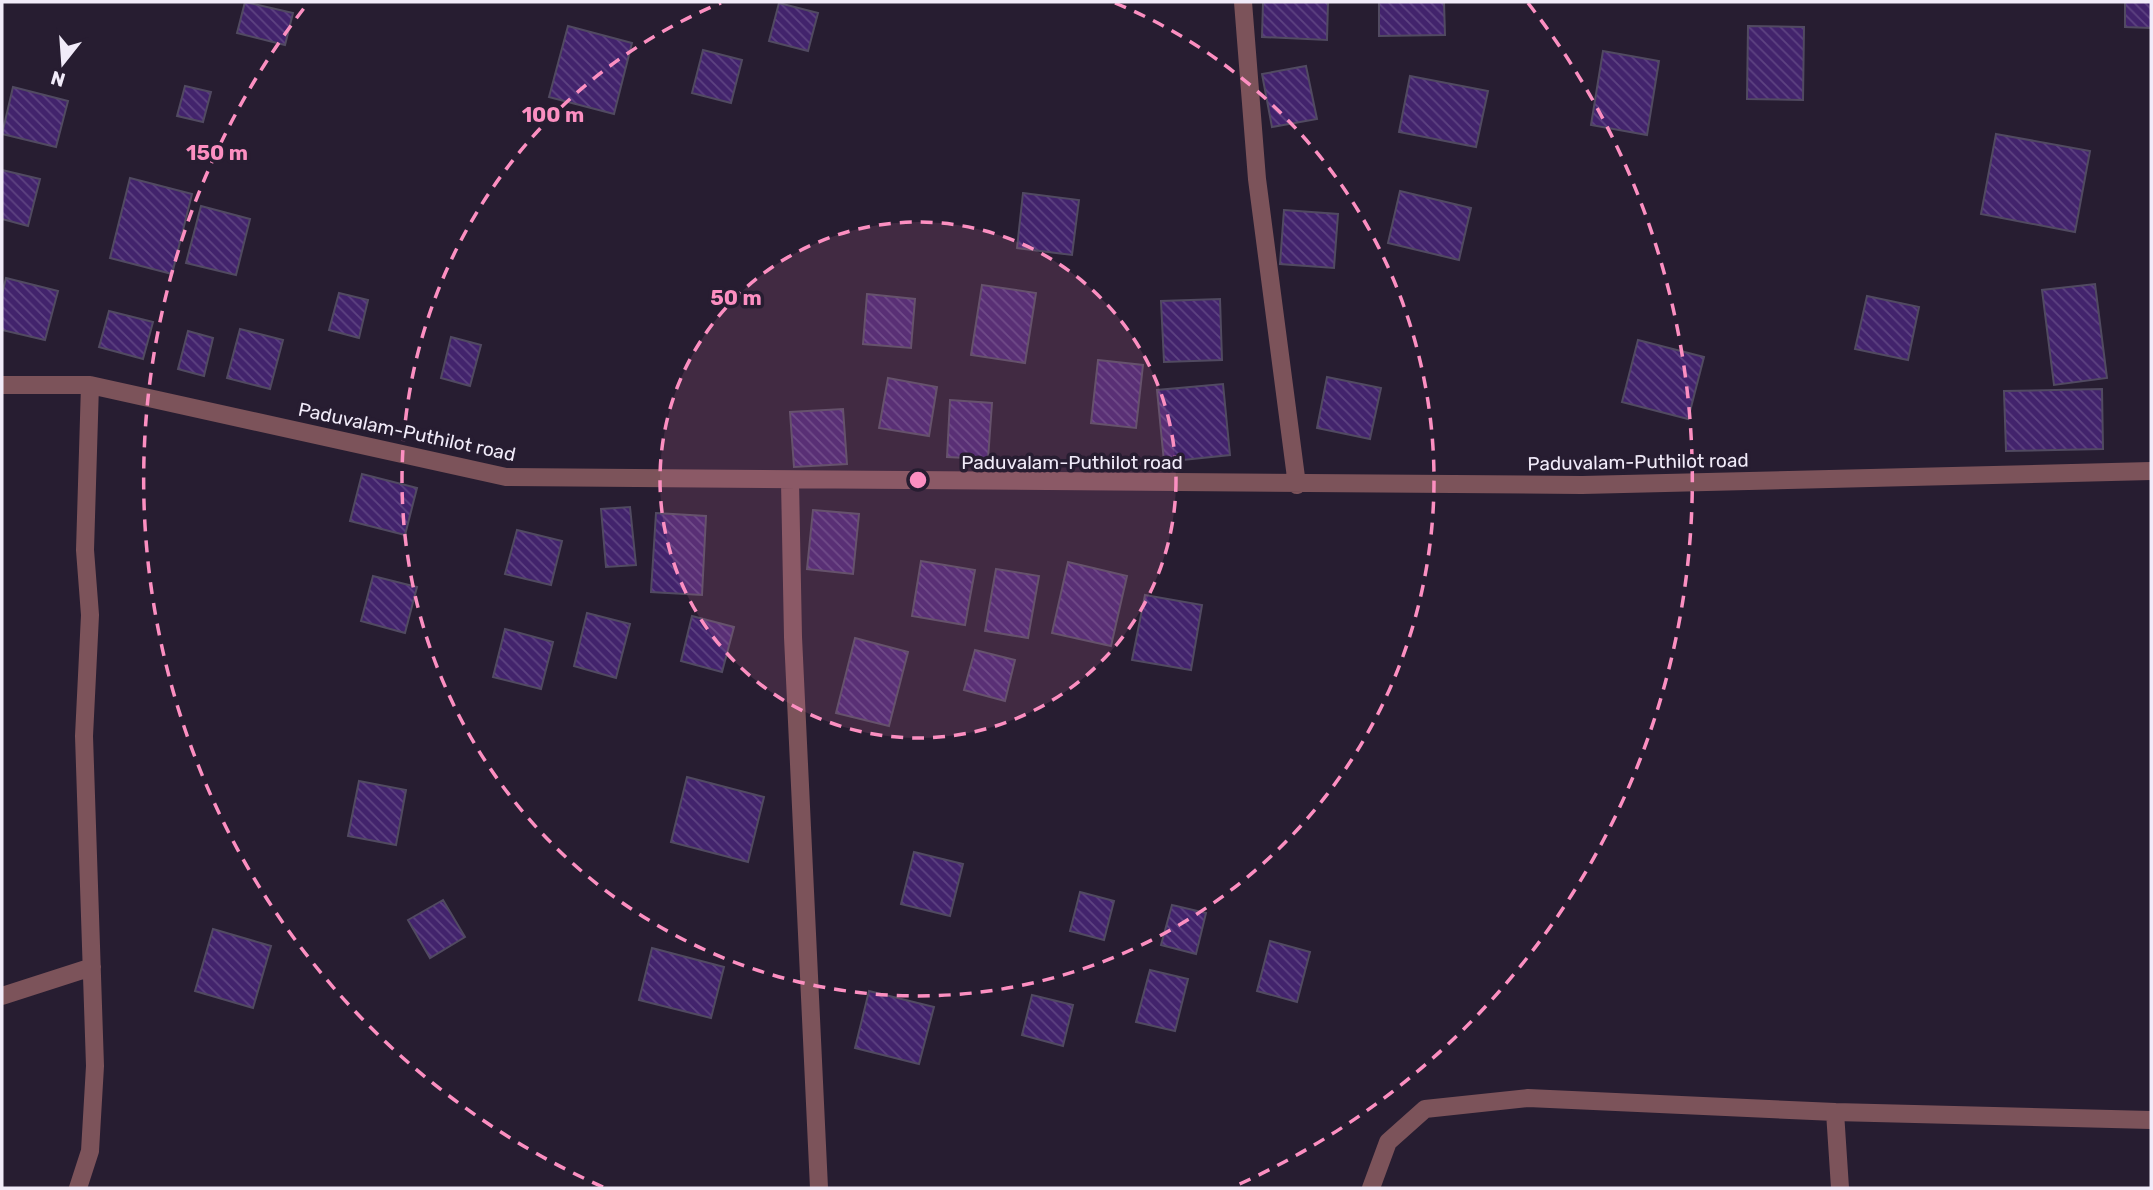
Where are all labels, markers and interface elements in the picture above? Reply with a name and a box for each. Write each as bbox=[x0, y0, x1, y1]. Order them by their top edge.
north arrow bbox=[28, 28, 98, 98]
text: N bbox=[48, 66, 68, 92]
text: 100 m bbox=[522, 102, 584, 127]
text: 150 m bbox=[186, 140, 248, 165]
text: 50 m bbox=[710, 285, 762, 310]
street label: Paduvalam-Puthilot road bbox=[296, 398, 518, 466]
street label: Paduvalam-Puthilot road bbox=[1527, 449, 1749, 475]
street label: Paduvalam-Puthilot road bbox=[961, 451, 1183, 474]
centre of rings bbox=[906, 468, 930, 492]

